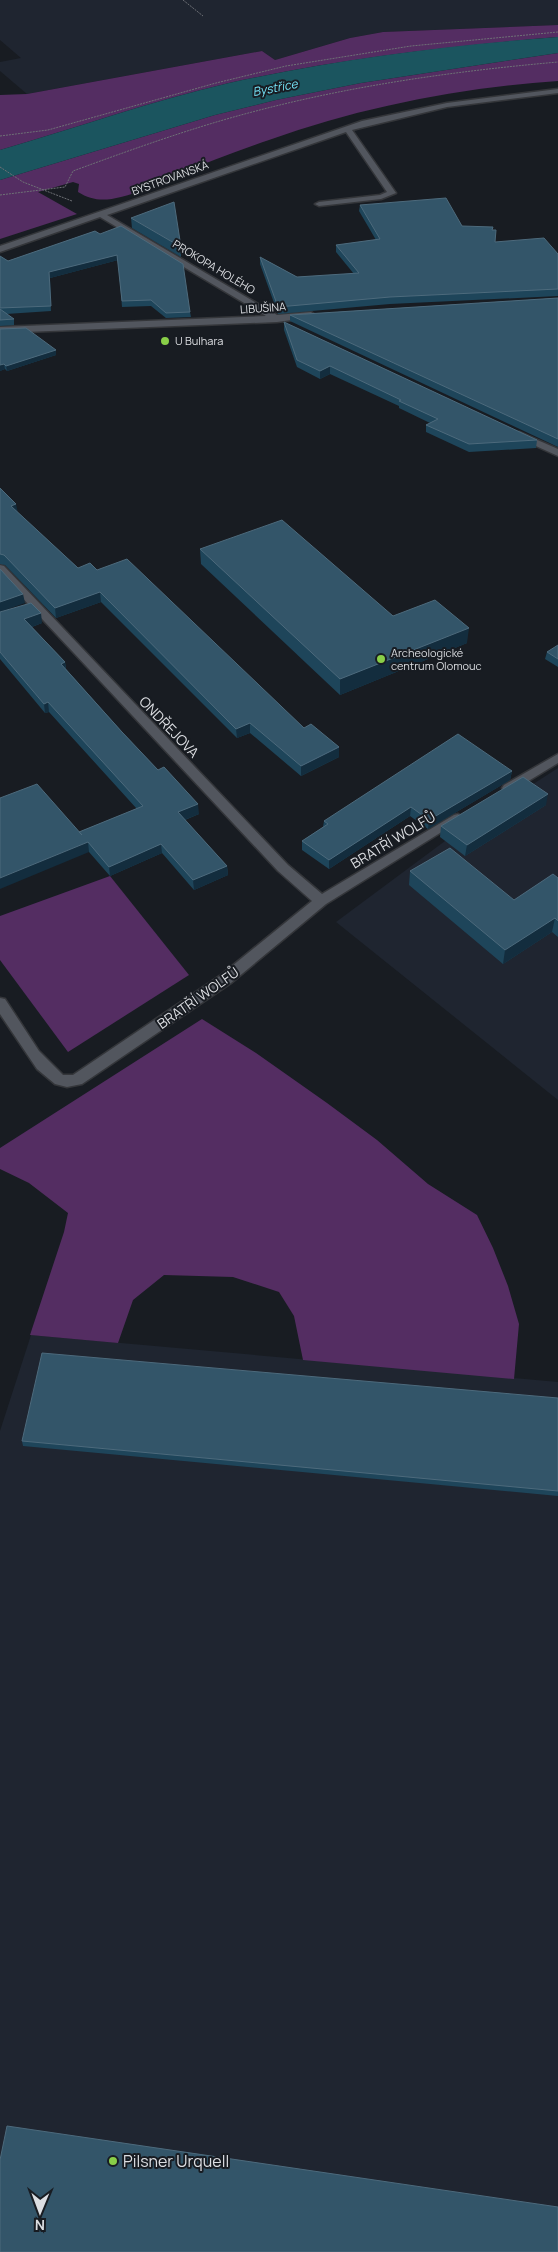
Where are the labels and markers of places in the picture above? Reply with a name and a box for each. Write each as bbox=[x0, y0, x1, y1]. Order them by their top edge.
place label: U Bulhara bbox=[175, 333, 223, 348]
marker: U Bulhara bbox=[159, 335, 171, 347]
place label: Archeologické centrum Olomouc bbox=[391, 645, 482, 673]
marker: Archeologické centrum Olomouc bbox=[375, 653, 387, 665]
place label: Pilsner Urquell bbox=[123, 2150, 229, 2172]
marker: Pilsner Urquell bbox=[107, 2155, 119, 2167]

